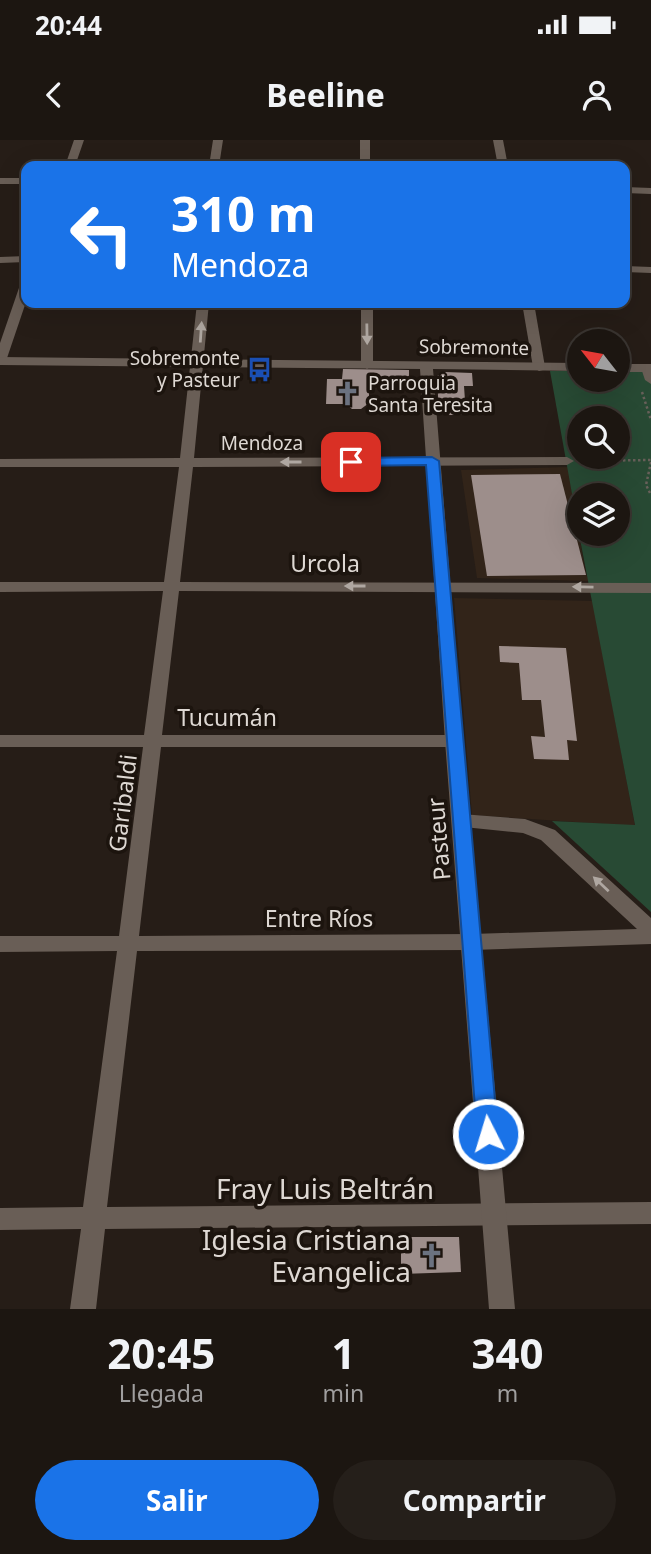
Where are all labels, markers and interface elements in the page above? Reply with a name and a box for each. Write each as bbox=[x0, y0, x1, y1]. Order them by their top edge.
text: 20:44 bbox=[35, 7, 102, 43]
text: Beeline bbox=[266, 73, 385, 116]
icon: back bbox=[35, 76, 73, 114]
icon: person bbox=[578, 76, 616, 114]
text: 310 m bbox=[171, 180, 316, 246]
icon: left bbox=[56, 189, 147, 280]
text: Mendoza bbox=[171, 243, 310, 286]
one-way arrow bbox=[196, 321, 207, 343]
one-way arrow bbox=[361, 323, 373, 345]
north arrow bbox=[567, 329, 630, 392]
map controls bbox=[567, 329, 630, 546]
street label: Sobremonte bbox=[419, 333, 529, 361]
place label: Sobremonte y Pasteur bbox=[130, 345, 240, 393]
bus stop icon: Sobremonte y Pasteur bbox=[246, 355, 274, 383]
place label: Parroquia Santa Teresita bbox=[368, 370, 493, 418]
church icon: Parroquia Santa Teresita bbox=[334, 380, 362, 408]
button: search bbox=[567, 406, 630, 469]
street label: Mendoza bbox=[221, 430, 303, 456]
pin bbox=[321, 432, 381, 492]
icon: arrive bbox=[332, 443, 370, 481]
one-way arrow bbox=[279, 457, 301, 468]
button: layers bbox=[567, 483, 630, 546]
street label: Urcola bbox=[290, 547, 360, 579]
one-way arrow bbox=[344, 580, 366, 592]
one-way arrow bbox=[572, 582, 594, 593]
street label: Tucumán bbox=[177, 701, 277, 733]
street label: Garibaldi bbox=[100, 752, 144, 854]
street label: Pasteur bbox=[418, 796, 458, 882]
one-way arrow bbox=[593, 876, 610, 892]
street label: Entre Ríos bbox=[265, 902, 373, 934]
position arrow bbox=[451, 1097, 525, 1171]
street label: Fray Luis Beltrán bbox=[216, 1169, 434, 1207]
place label: Iglesia Cristiana Evangelica bbox=[202, 1220, 411, 1290]
church icon: Iglesia Cristiana Evangelica bbox=[417, 1241, 445, 1269]
text: 20:45 bbox=[107, 1324, 215, 1381]
text: 1 bbox=[331, 1324, 355, 1381]
text: 340 bbox=[472, 1324, 544, 1381]
text: Llegada bbox=[119, 1377, 204, 1409]
text: min bbox=[323, 1377, 364, 1409]
text: m bbox=[497, 1377, 518, 1409]
button: Salir bbox=[35, 1460, 319, 1540]
button: Compartir bbox=[333, 1460, 616, 1540]

